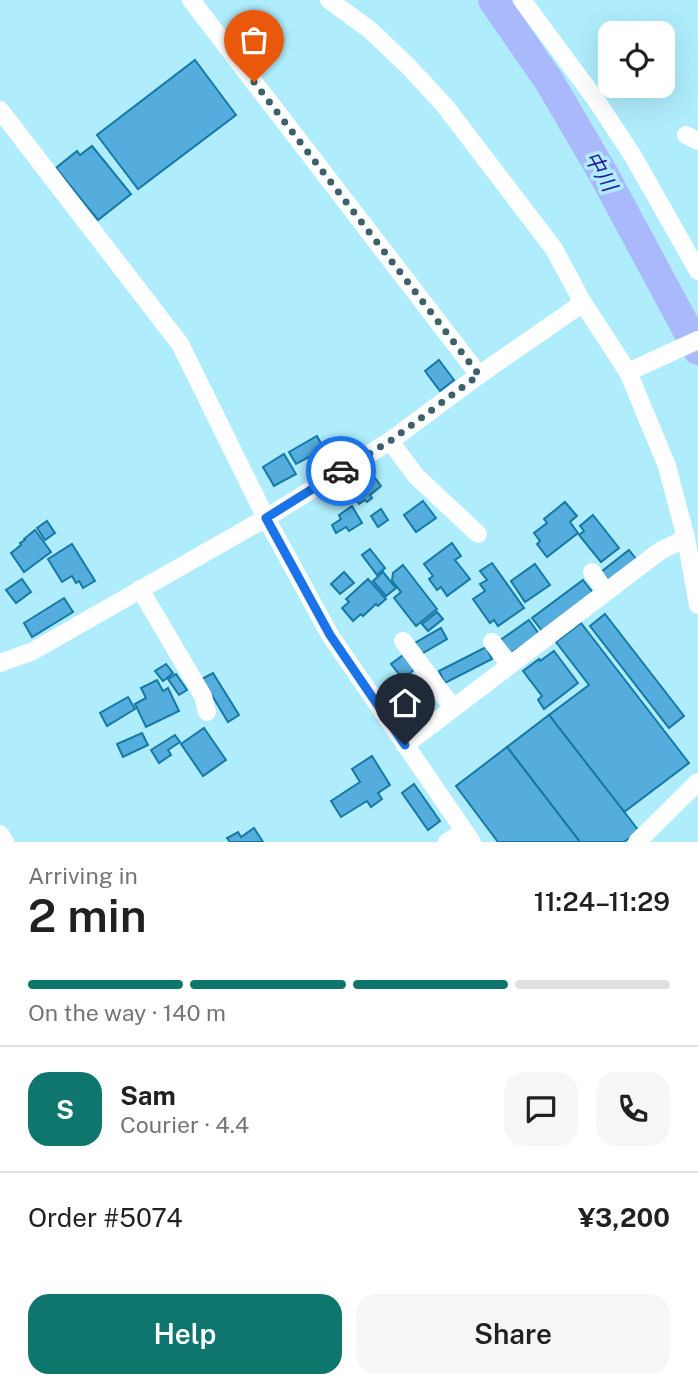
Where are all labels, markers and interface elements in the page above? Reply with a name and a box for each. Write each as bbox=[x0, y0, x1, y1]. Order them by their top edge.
pin bbox=[224, 10, 284, 82]
icon: bag bbox=[235, 21, 273, 59]
map controls bbox=[598, 21, 675, 98]
button: locate bbox=[598, 21, 675, 98]
water label: 中川 bbox=[580, 147, 623, 197]
courier bbox=[306, 436, 376, 506]
icon: car bbox=[322, 452, 360, 490]
pin bbox=[375, 673, 435, 745]
icon: home bbox=[386, 684, 424, 722]
text: Arriving in bbox=[28, 862, 138, 889]
text: 11:24–11:29 bbox=[534, 886, 670, 917]
text: 2 min bbox=[28, 888, 147, 942]
text: On the way · 140 m bbox=[28, 999, 226, 1026]
button: chat bbox=[504, 1072, 578, 1146]
button: phone bbox=[596, 1072, 670, 1146]
text: Sam bbox=[120, 1080, 176, 1111]
text: S bbox=[56, 1094, 74, 1125]
text: Courier · 4.4 bbox=[120, 1111, 249, 1138]
text: Order #5074 bbox=[28, 1202, 183, 1233]
text: ¥3,200 bbox=[578, 1202, 670, 1233]
button: Help bbox=[28, 1294, 342, 1374]
button: Share bbox=[356, 1294, 670, 1374]

